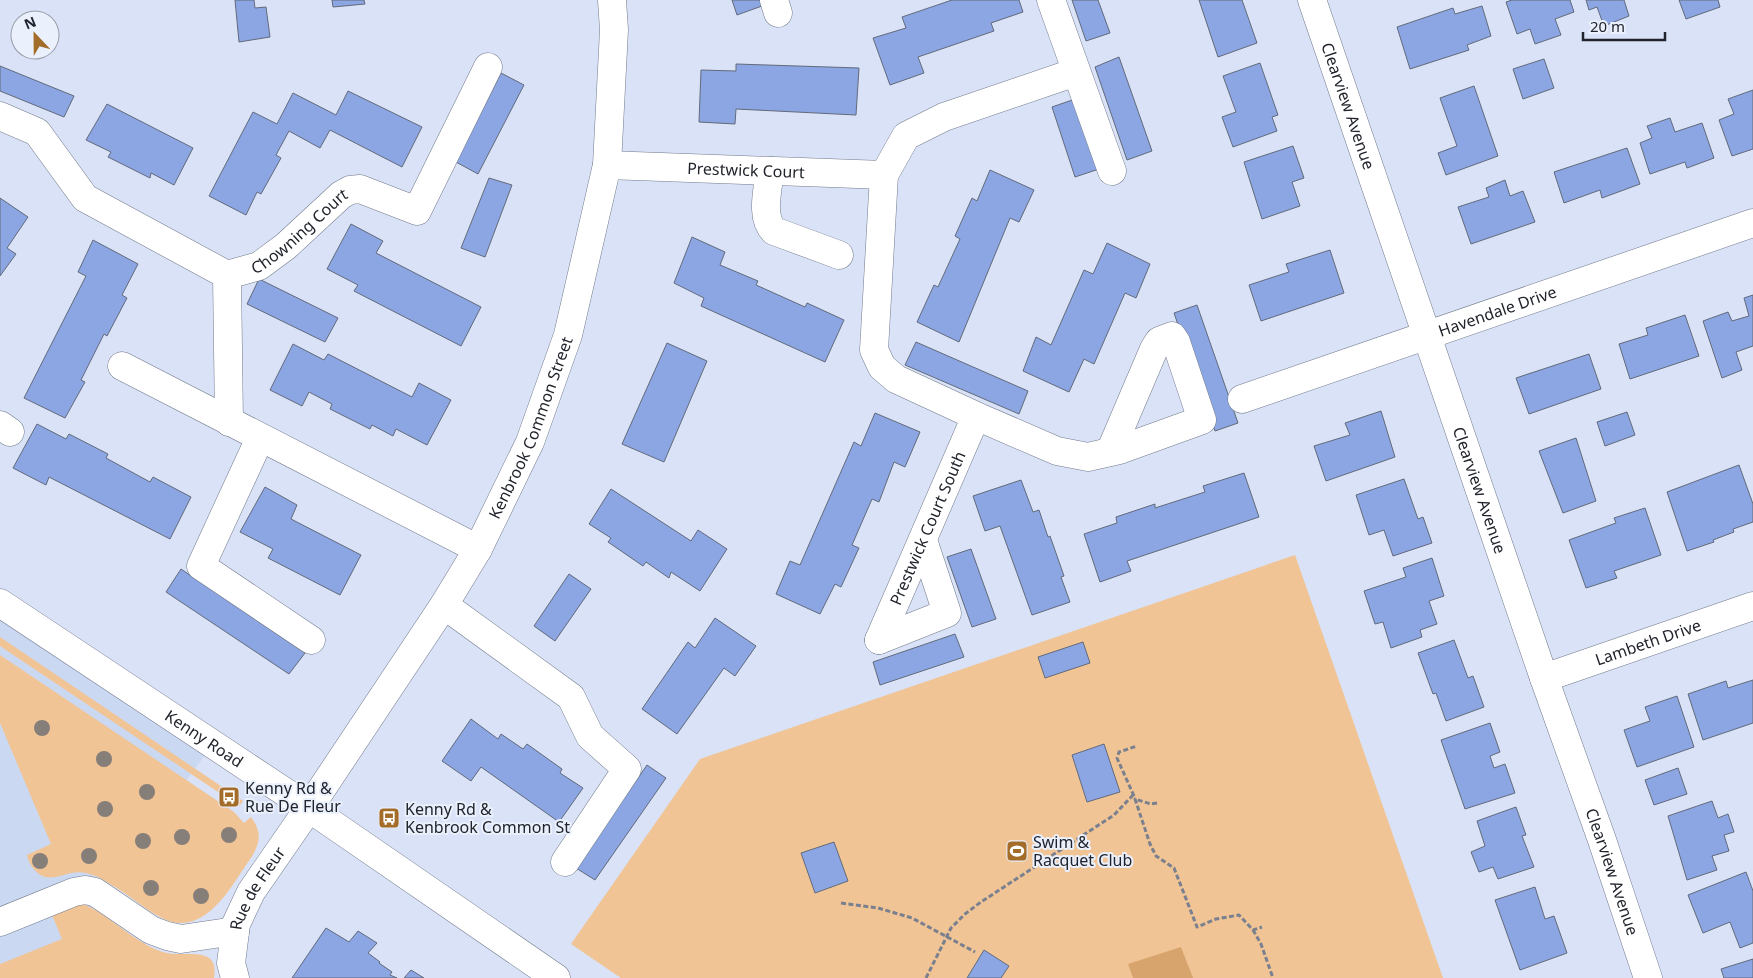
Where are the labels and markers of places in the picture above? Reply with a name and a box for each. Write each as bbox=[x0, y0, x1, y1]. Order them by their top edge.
place label: Kenny Rd & Rue De Fleur bbox=[245, 777, 341, 817]
bus stop icon: Kenny Rd & Rue De Fleur bbox=[217, 785, 241, 809]
place label: Kenny Rd & Kenbrook Common St bbox=[405, 798, 570, 838]
bus stop icon: Kenny Rd & Kenbrook Common St bbox=[377, 806, 401, 830]
place label: Swim & Racquet Club bbox=[1033, 831, 1132, 871]
sports icon: Swim & Racquet Club bbox=[1005, 839, 1029, 863]

